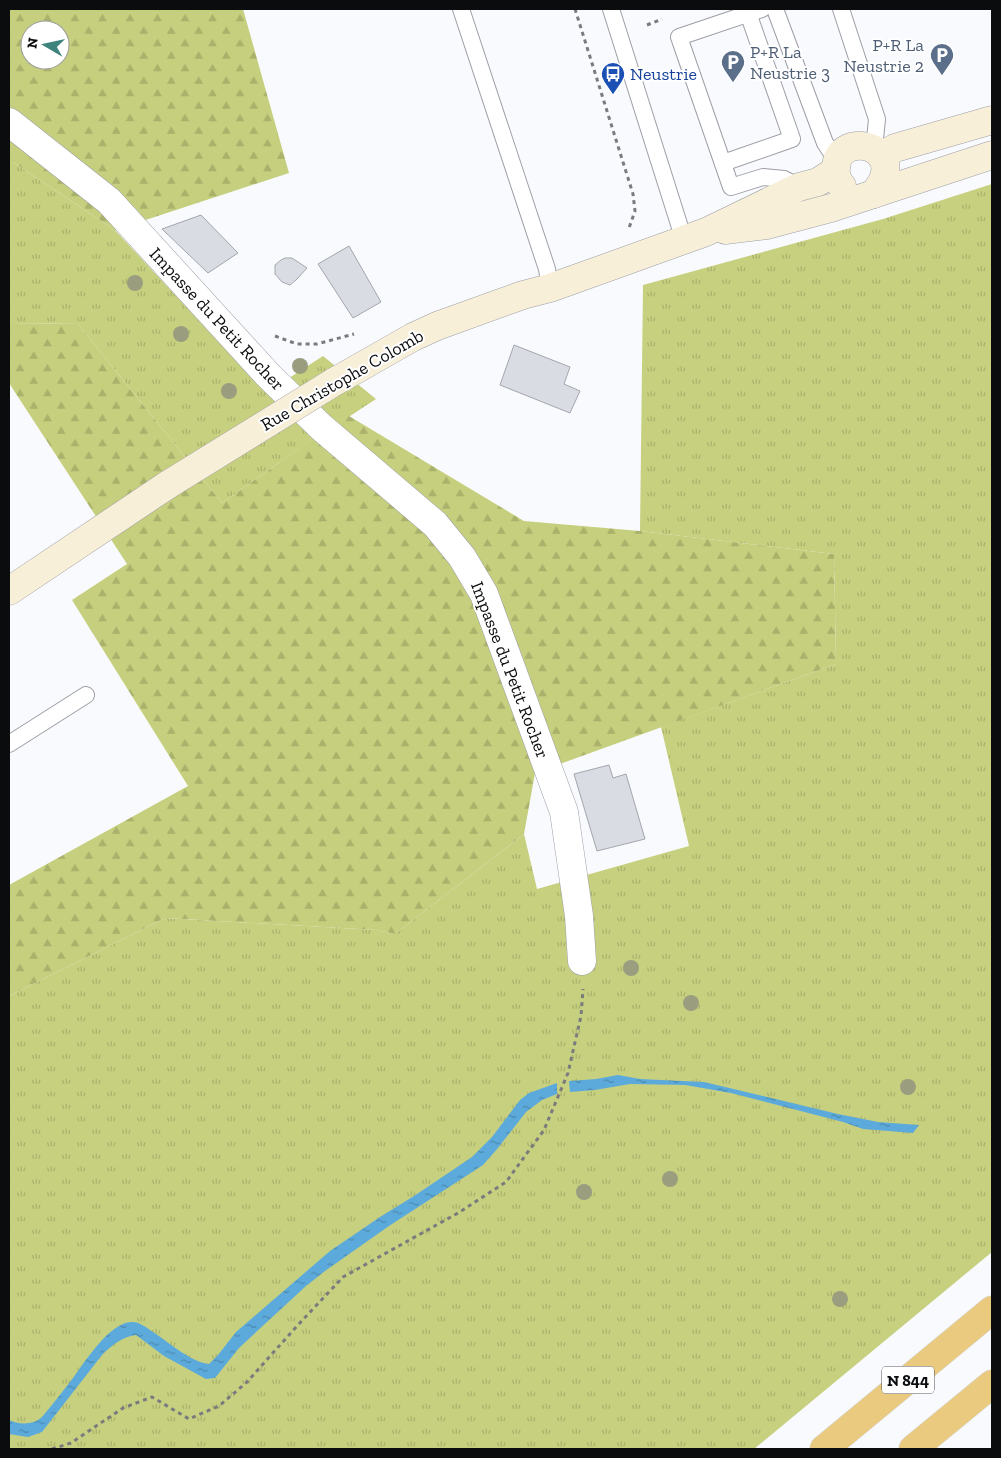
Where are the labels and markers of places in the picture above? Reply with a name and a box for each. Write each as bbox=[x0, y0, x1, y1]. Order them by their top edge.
place label: P+R La Neustrie 2 bbox=[844, 34, 924, 77]
place label: P+R La Neustrie 3 bbox=[750, 41, 830, 84]
parking icon: P+R La Neustrie 2 bbox=[929, 42, 955, 76]
parking icon: P+R La Neustrie 3 bbox=[720, 49, 746, 83]
bus stop icon: Neustrie bbox=[600, 61, 626, 95]
place label: Neustrie bbox=[630, 63, 697, 85]

